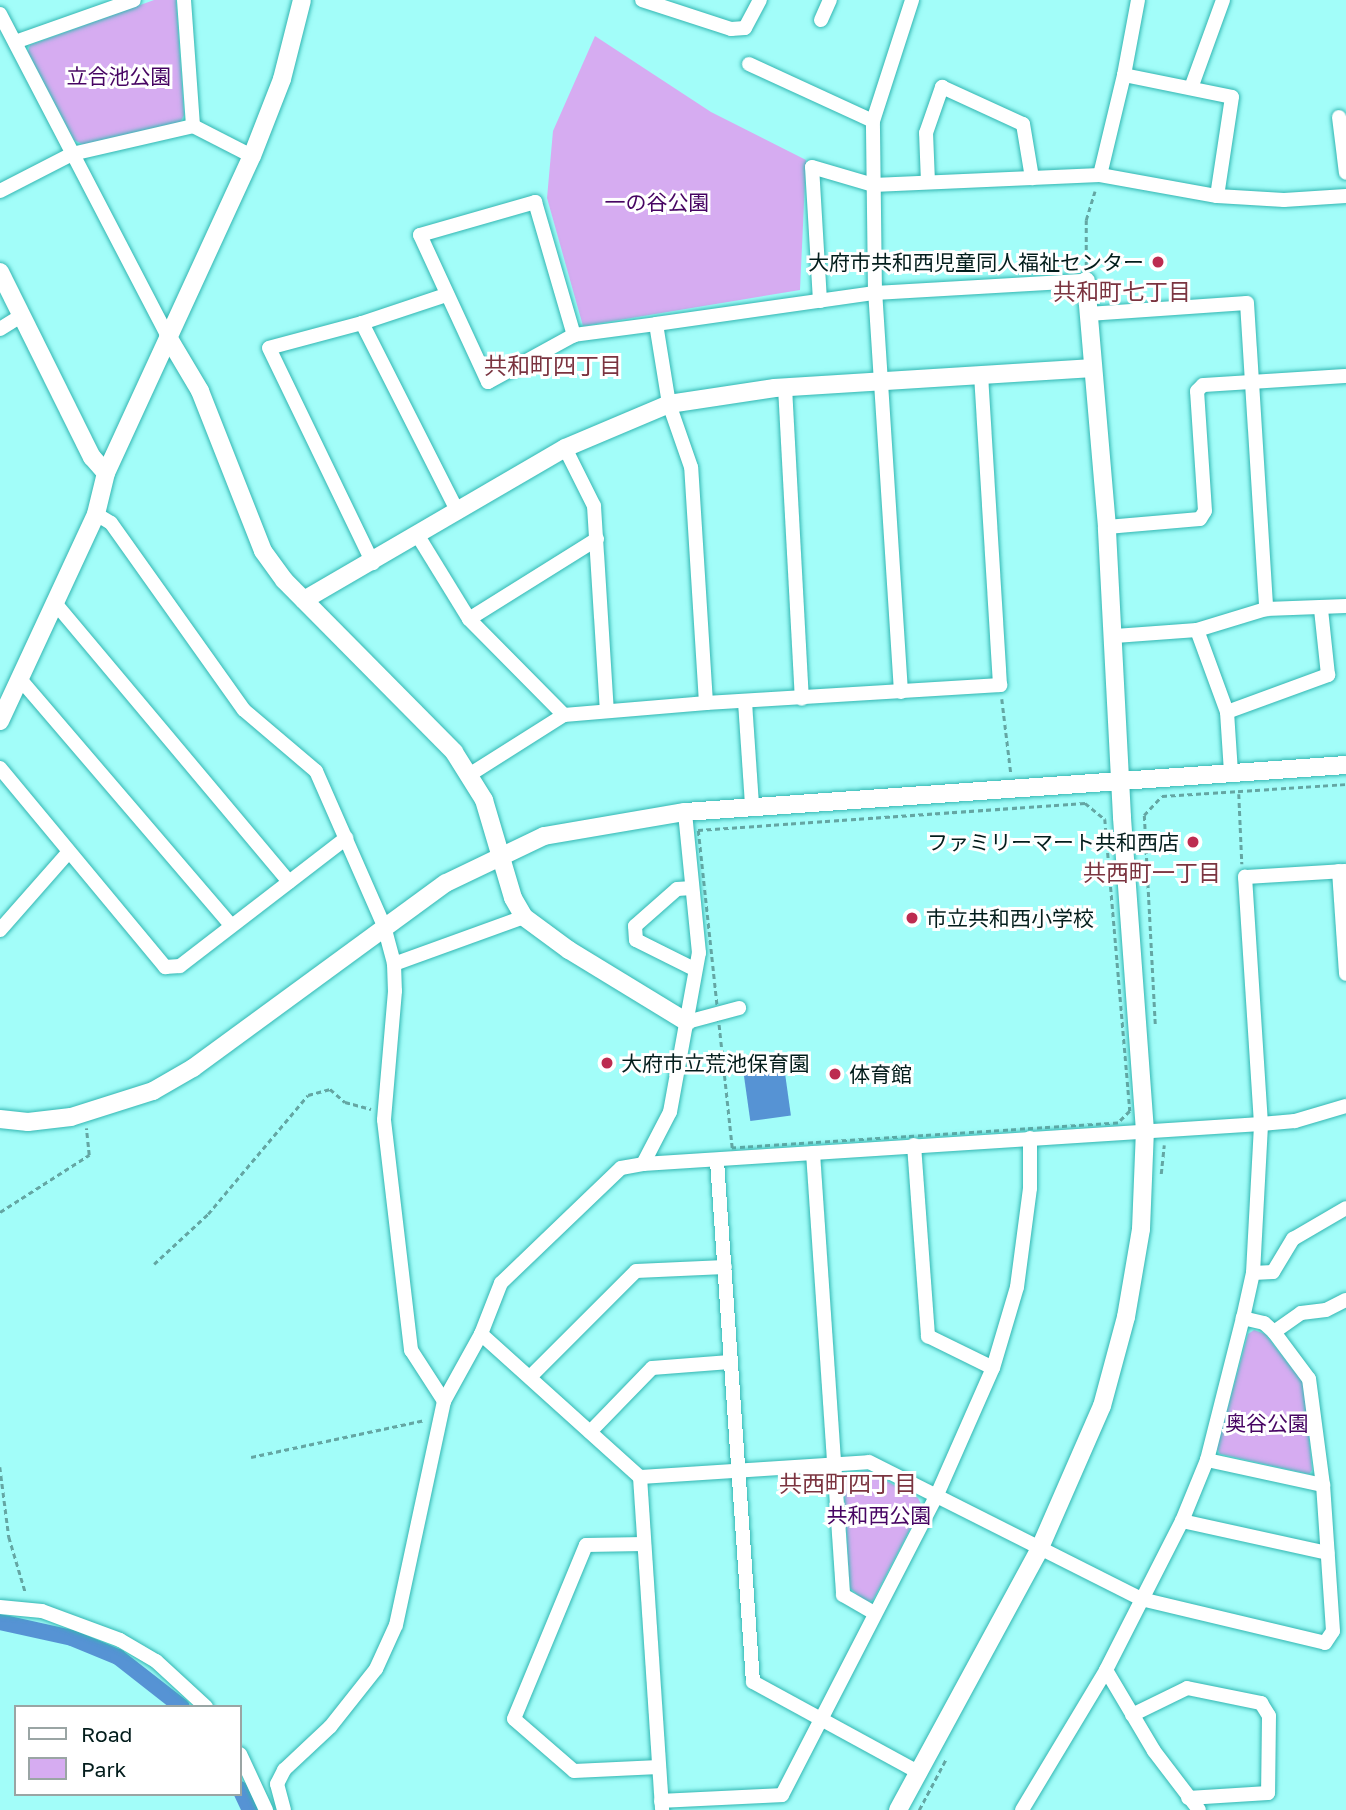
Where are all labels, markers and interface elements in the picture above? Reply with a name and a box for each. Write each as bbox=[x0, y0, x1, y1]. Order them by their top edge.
park label: 立合池公園 bbox=[67, 63, 171, 89]
park label: 一の谷公園 bbox=[605, 189, 709, 215]
place label: 大府市共和西児童同人福祉センター bbox=[808, 249, 1144, 275]
marker: 大府市共和西児童同人福祉センター bbox=[1150, 254, 1166, 270]
district label: 共和町七丁目 bbox=[1053, 277, 1191, 305]
district label: 共和町四丁目 bbox=[484, 351, 622, 379]
place label: ファミリーマート共和西店 bbox=[927, 829, 1179, 855]
marker: ファミリーマート共和西店 bbox=[1185, 834, 1201, 850]
district label: 共西町一丁目 bbox=[1083, 858, 1221, 886]
place label: 市立共和西小学校 bbox=[926, 905, 1094, 931]
marker: 市立共和西小学校 bbox=[904, 910, 920, 926]
place label: 大府市立荒池保育園 bbox=[621, 1050, 810, 1076]
marker: 大府市立荒池保育園 bbox=[599, 1055, 615, 1071]
place label: 体育館 bbox=[849, 1061, 912, 1087]
marker: 体育館 bbox=[827, 1066, 843, 1082]
park label: 奥谷公園 bbox=[1225, 1410, 1309, 1436]
district label: 共西町四丁目 bbox=[779, 1469, 917, 1497]
park label: 共和西公園 bbox=[827, 1502, 931, 1528]
legend bbox=[14, 1705, 242, 1796]
text: Road bbox=[81, 1721, 132, 1747]
text: Park bbox=[81, 1756, 126, 1782]

